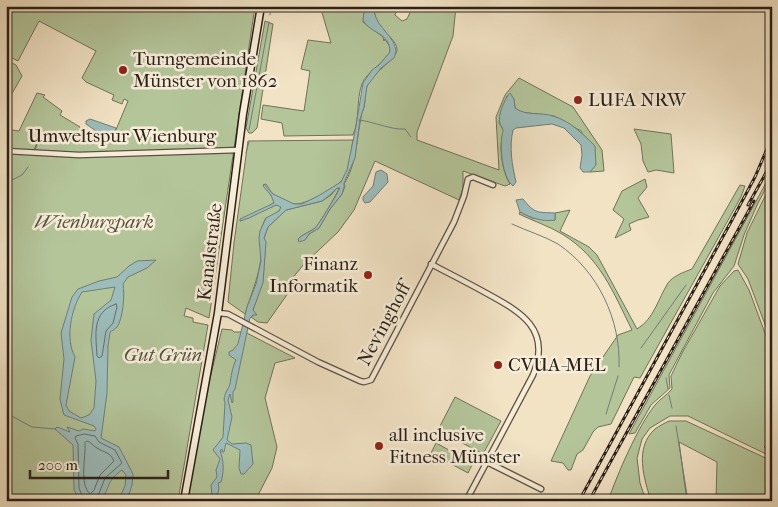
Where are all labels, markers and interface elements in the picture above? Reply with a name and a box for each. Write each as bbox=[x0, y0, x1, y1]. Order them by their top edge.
place label: Turngemeinde Münster von 1862 bbox=[133, 48, 278, 92]
marker: Turngemeinde Münster von 1862 bbox=[117, 64, 129, 76]
place label: LUFA NRW bbox=[588, 89, 687, 111]
marker: LUFA NRW bbox=[572, 94, 584, 106]
street label: Umweltspur Wienburg bbox=[28, 125, 217, 147]
street label: Kanalstraße bbox=[193, 202, 227, 302]
park label: Wienburgpark bbox=[34, 211, 154, 233]
place label: Finanz Informatik bbox=[269, 253, 358, 297]
marker: Finanz Informatik bbox=[362, 269, 374, 281]
street label: Nevinghoff bbox=[353, 274, 417, 369]
park label: Gut Grün bbox=[124, 344, 202, 366]
place label: CVUA-MEL bbox=[508, 354, 606, 376]
marker: CVUA-MEL bbox=[492, 359, 504, 371]
place label: all inclusive Fitness Münster bbox=[389, 424, 521, 468]
marker: all inclusive Fitness Münster bbox=[373, 440, 385, 452]
scale bar bbox=[30, 447, 168, 479]
text: 200 m bbox=[38, 456, 78, 474]

